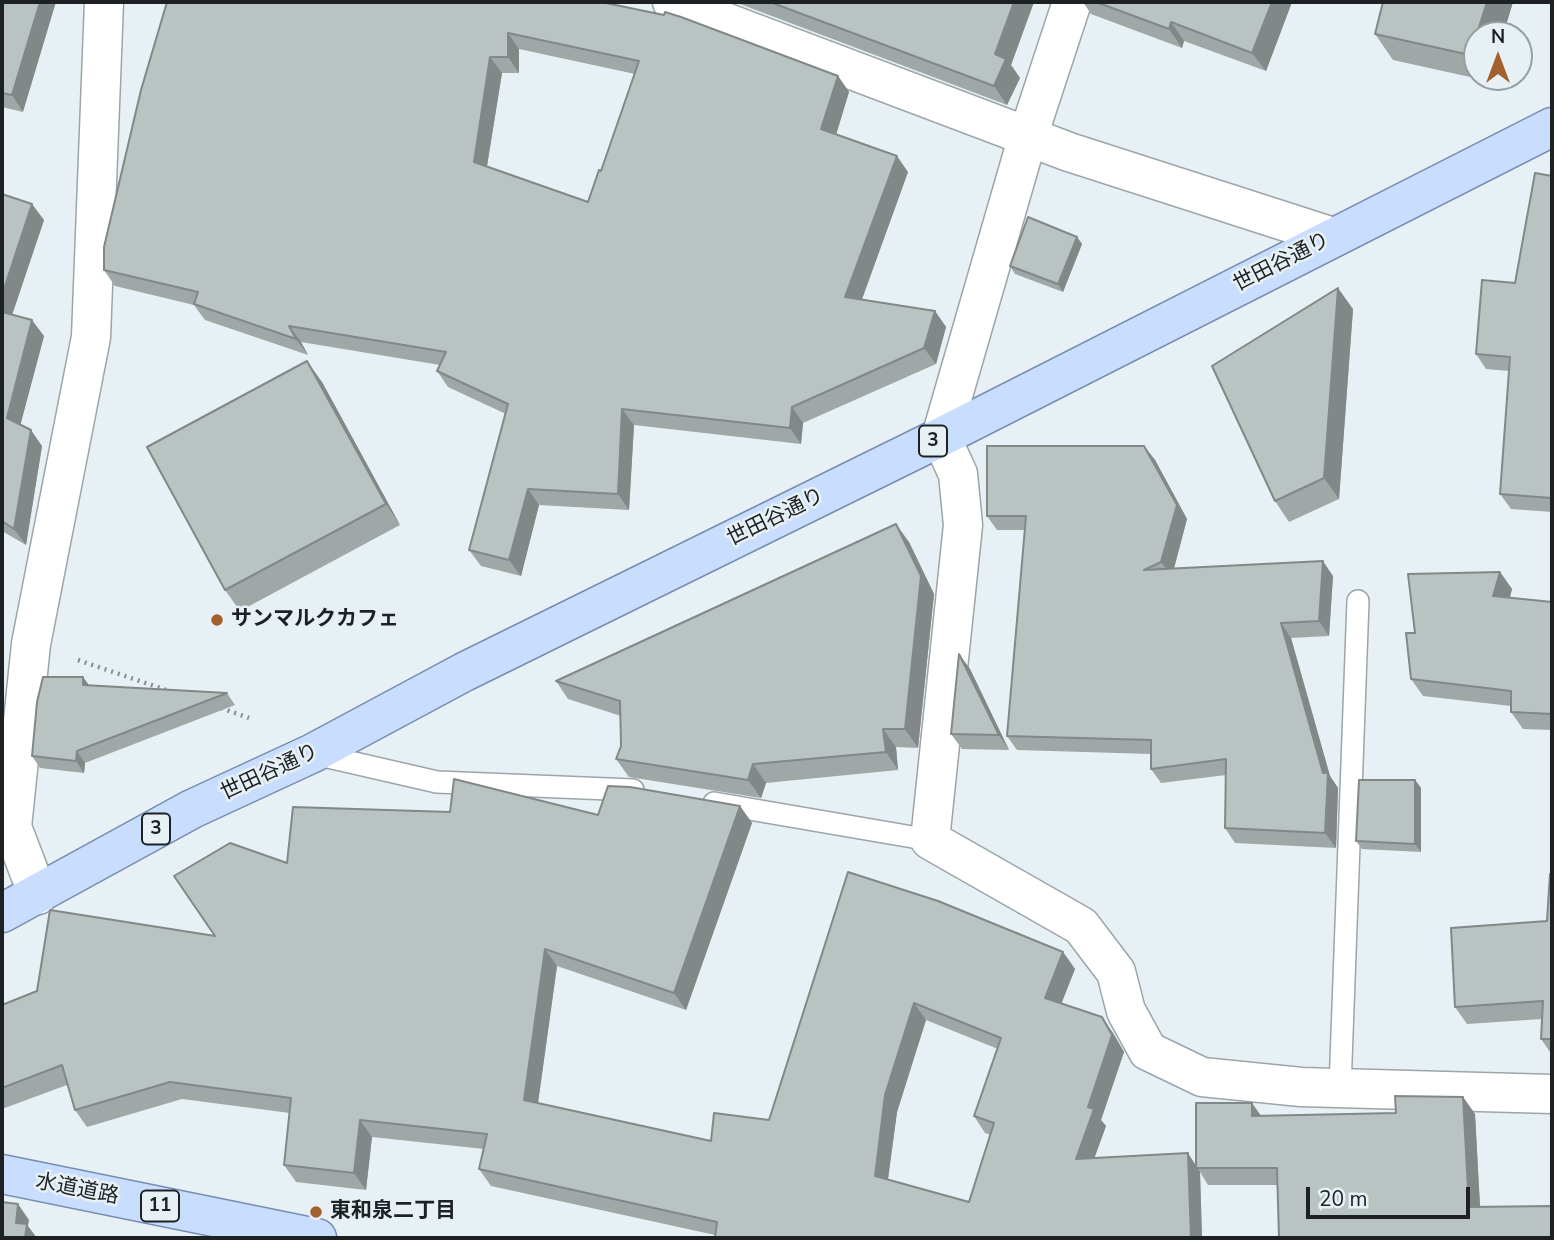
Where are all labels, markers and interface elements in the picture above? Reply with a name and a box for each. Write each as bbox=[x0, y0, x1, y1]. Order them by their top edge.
north arrow bbox=[1463, 21, 1533, 91]
text: N bbox=[1491, 24, 1505, 50]
street label: 世田谷通り bbox=[1230, 228, 1334, 298]
road number: 3 bbox=[919, 426, 947, 456]
street label: 世田谷通り bbox=[723, 484, 829, 552]
place label: サンマルクカフェ bbox=[231, 607, 399, 633]
marker: サンマルクカフェ bbox=[209, 612, 225, 628]
street label: 世田谷通り bbox=[217, 739, 323, 807]
road number: 3 bbox=[142, 814, 170, 844]
street label: 水道道路 bbox=[33, 1170, 121, 1210]
scale bar bbox=[1309, 1174, 1474, 1218]
text: 20 m bbox=[1319, 1185, 1368, 1213]
road number: 11 bbox=[141, 1190, 179, 1222]
place label: 東和泉二丁目 bbox=[330, 1199, 456, 1225]
marker: 東和泉二丁目 bbox=[308, 1204, 324, 1220]

